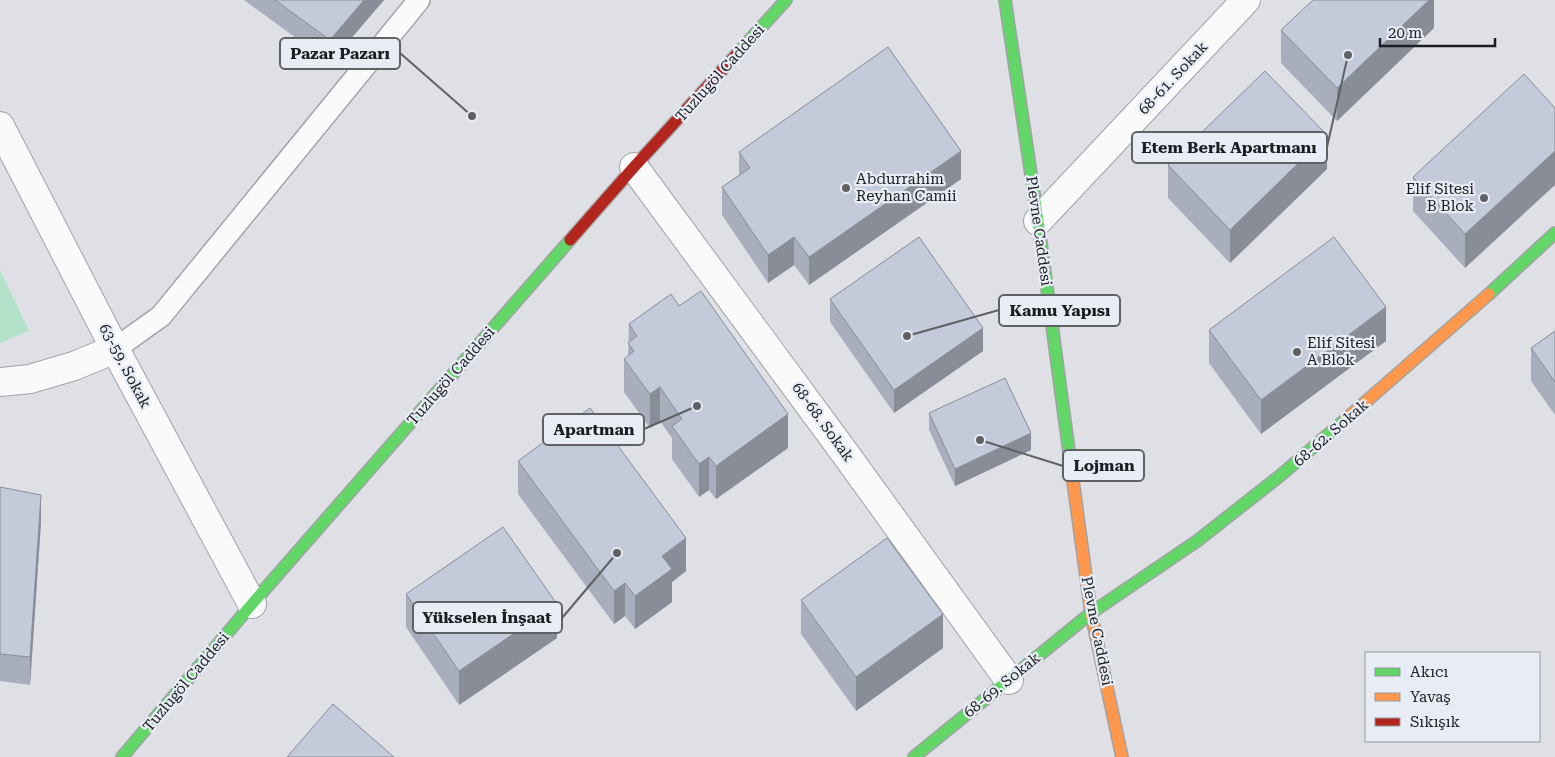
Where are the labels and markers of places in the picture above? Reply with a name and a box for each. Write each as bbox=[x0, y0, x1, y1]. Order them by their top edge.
callout: Pazar Pazarı bbox=[280, 38, 400, 69]
callout: Etem Berk Apartmanı bbox=[1132, 132, 1327, 163]
place label: Abdurrahim Reyhan Camii bbox=[856, 170, 957, 205]
place label: Elif Sitesi B Blok bbox=[1406, 180, 1474, 215]
marker: Abdurrahim Reyhan Camii bbox=[840, 182, 852, 194]
marker: Elif Sitesi B Blok bbox=[1478, 192, 1490, 204]
callout: Kamu Yapısı bbox=[999, 295, 1120, 326]
place label: Elif Sitesi A Blok bbox=[1307, 334, 1376, 369]
marker: Elif Sitesi A Blok bbox=[1291, 346, 1303, 358]
callout: Apartman bbox=[543, 414, 644, 445]
callout: Lojman bbox=[1063, 450, 1144, 481]
callout: Yükselen İnşaat bbox=[413, 602, 562, 633]

